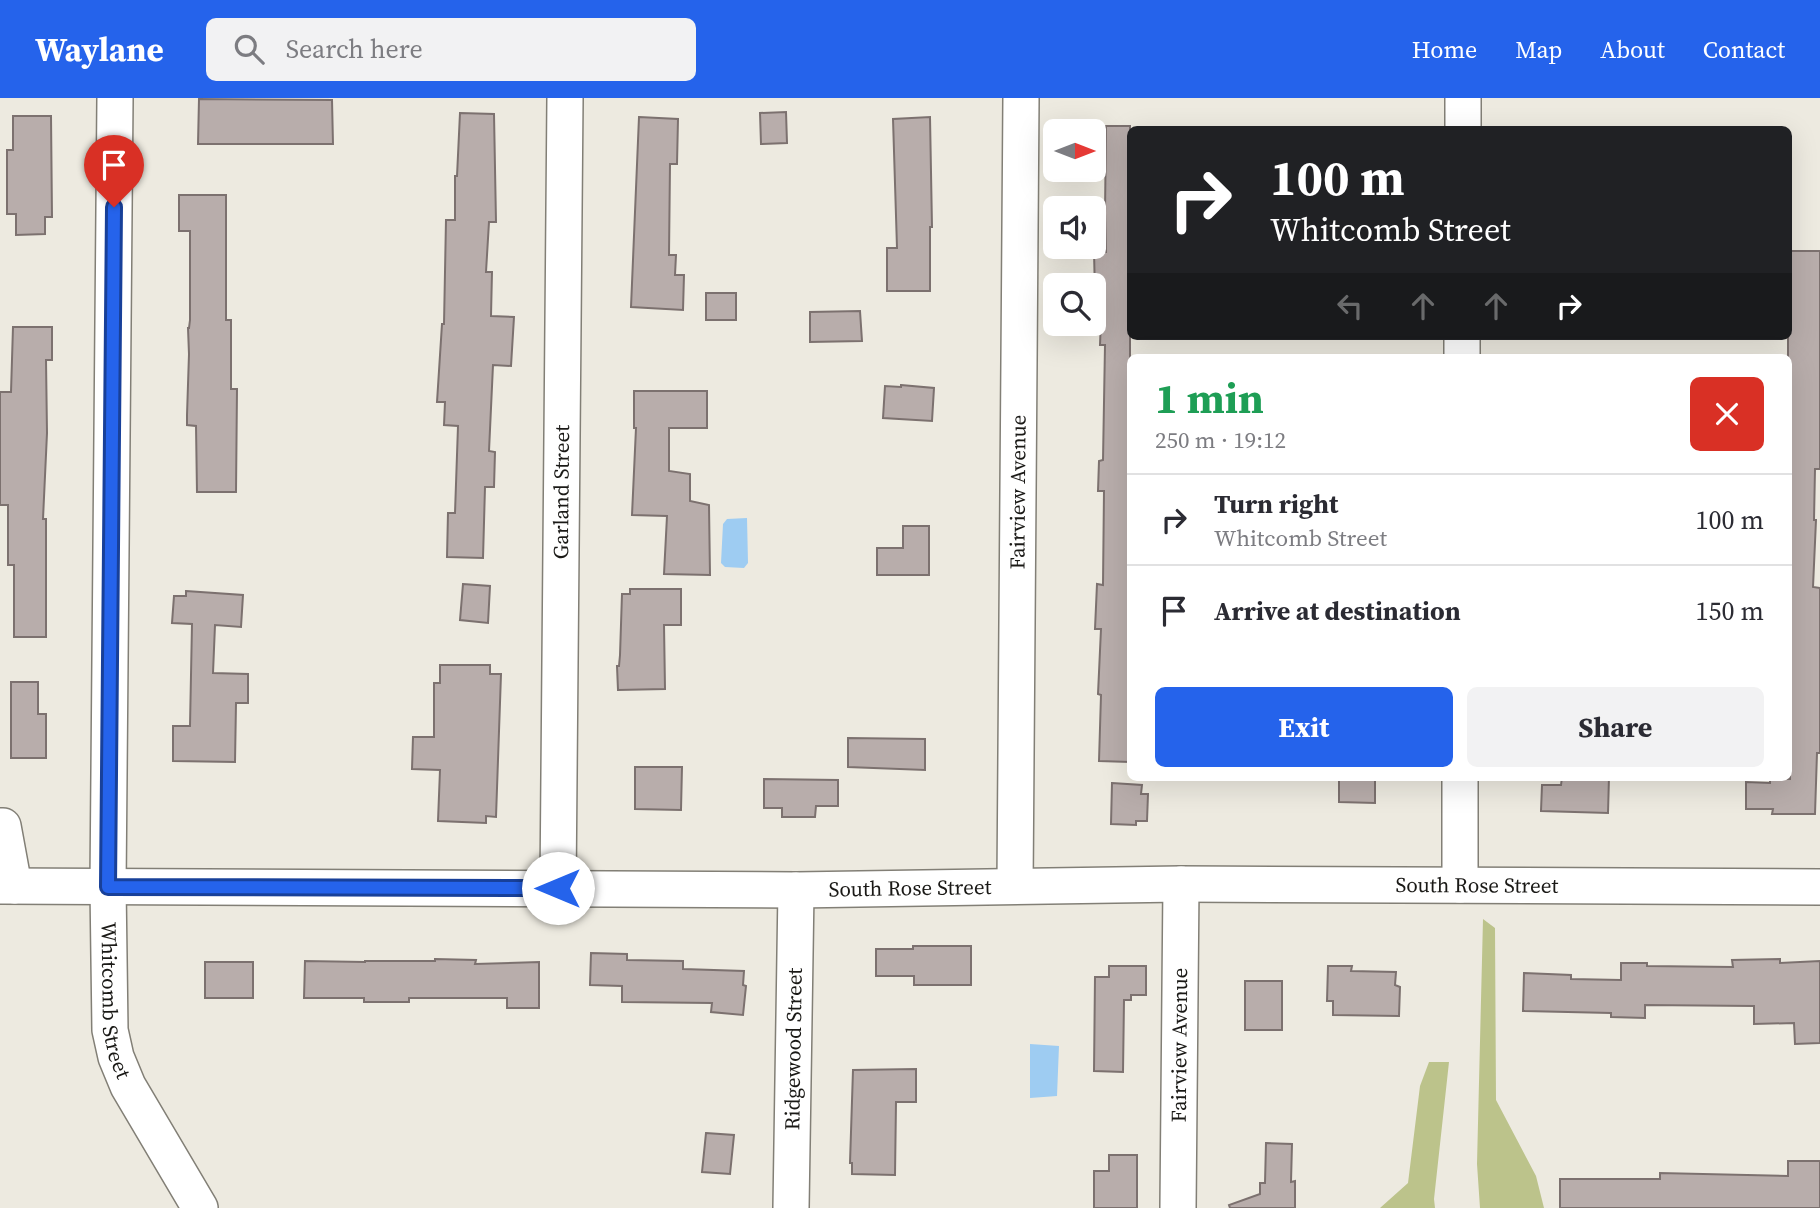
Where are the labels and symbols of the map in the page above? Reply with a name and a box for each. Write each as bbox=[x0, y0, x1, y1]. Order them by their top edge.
north arrow bbox=[1043, 119, 1106, 182]
pin bbox=[84, 135, 144, 207]
street label: Fairview Avenue bbox=[1002, 415, 1033, 569]
street label: Garland Street bbox=[546, 425, 576, 559]
position arrow bbox=[521, 851, 595, 925]
street label: South Rose Street bbox=[1395, 870, 1559, 900]
street label: South Rose Street bbox=[828, 872, 992, 903]
street label: Whitcomb Street bbox=[95, 922, 138, 1083]
street label: Ridgewood Street bbox=[777, 967, 809, 1131]
street label: Fairview Avenue bbox=[1164, 968, 1194, 1122]

